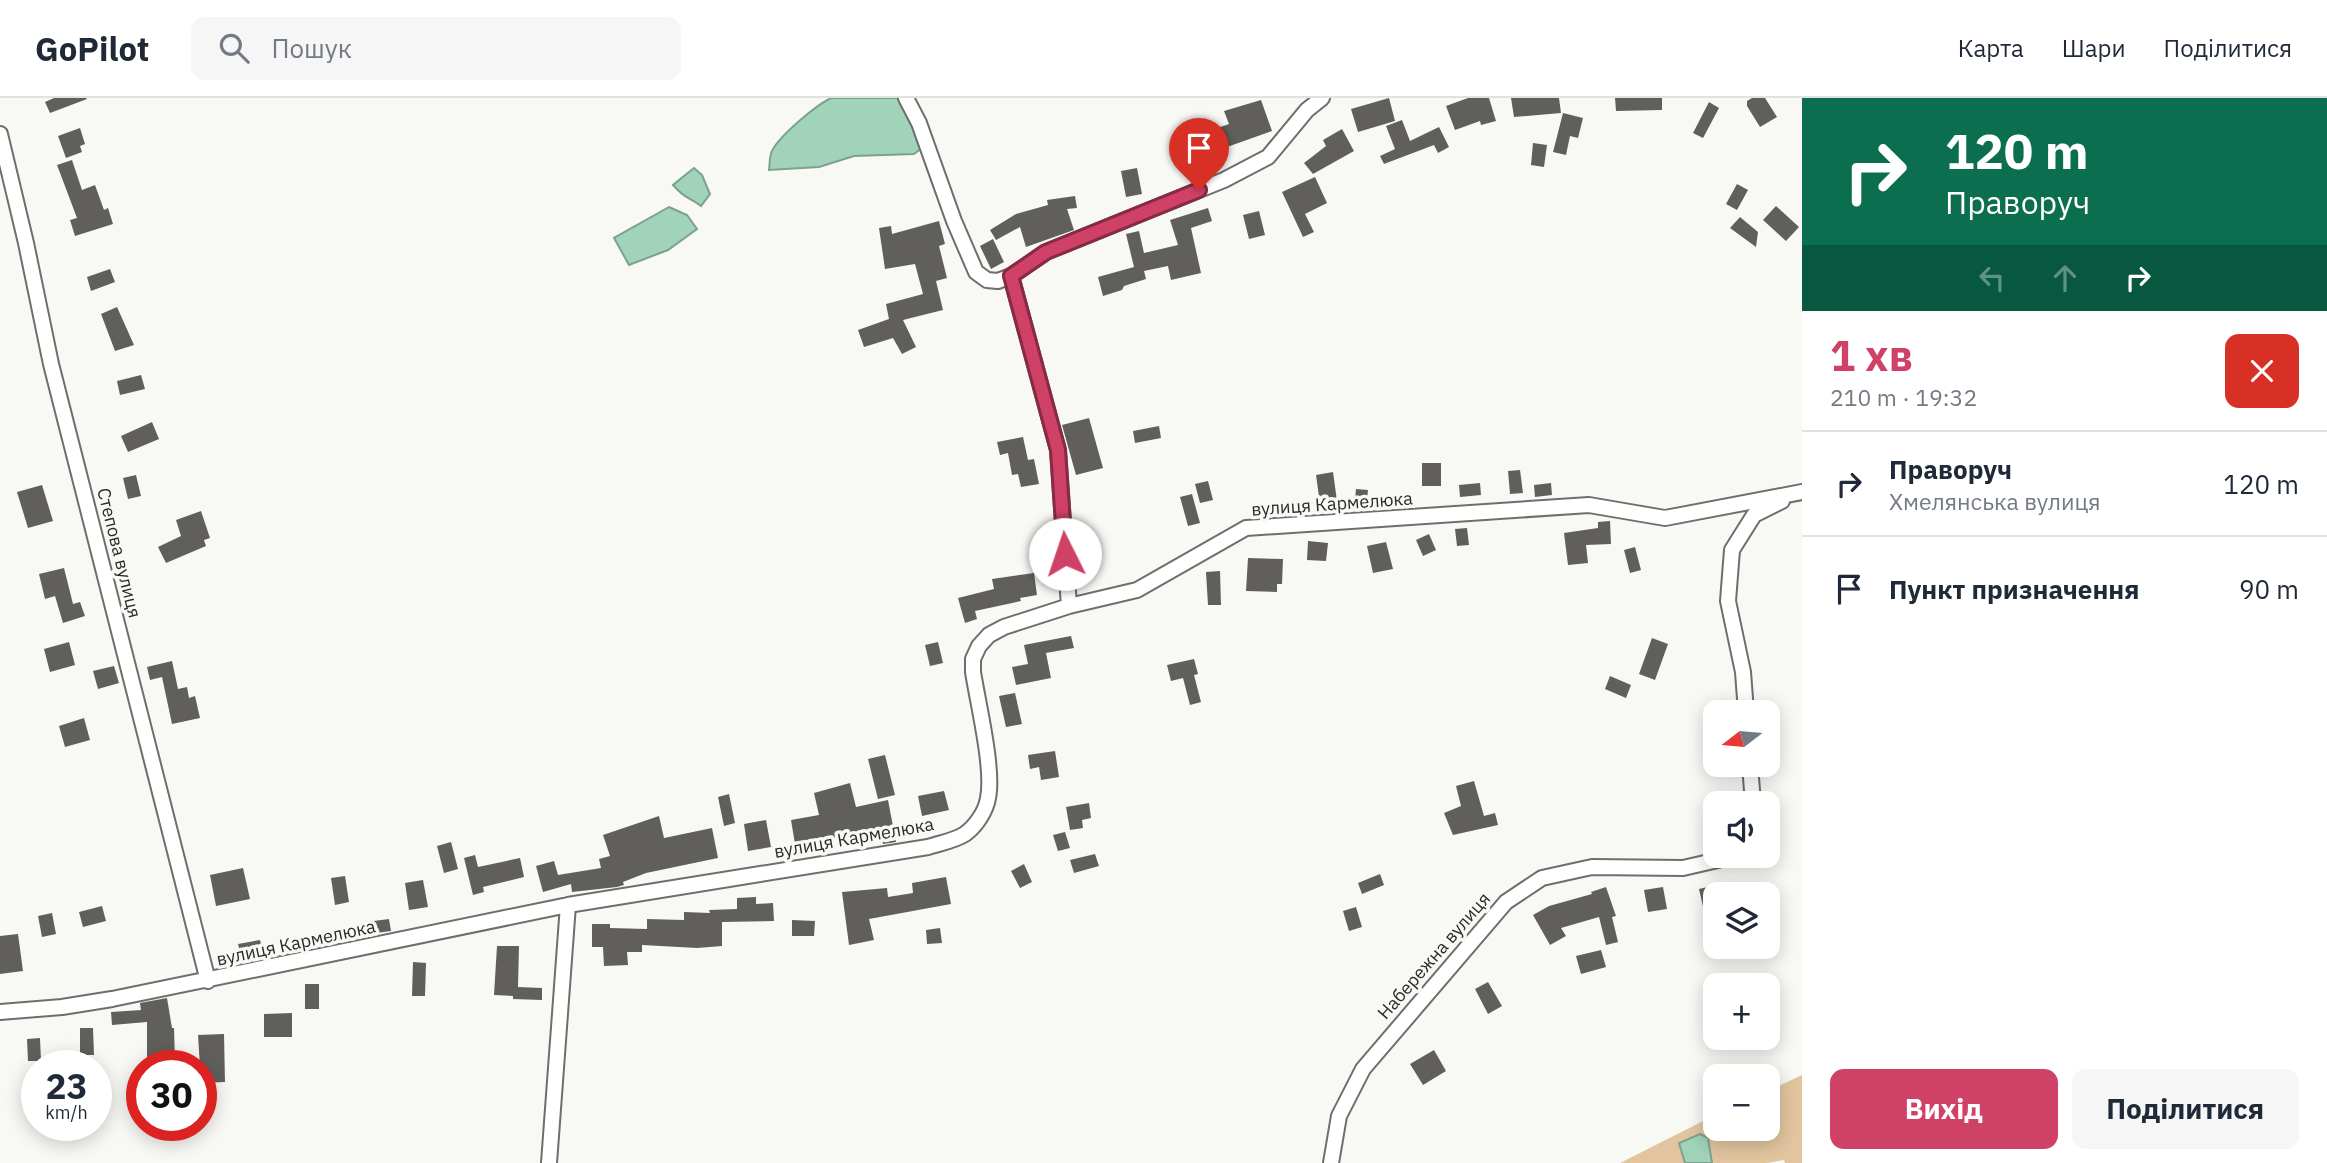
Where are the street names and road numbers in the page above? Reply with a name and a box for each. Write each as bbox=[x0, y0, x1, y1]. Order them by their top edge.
street label: Степова вулиця bbox=[92, 485, 147, 620]
street label: вулиця Кармелюка bbox=[1250, 486, 1414, 521]
street label: вулиця Кармелюка bbox=[772, 812, 936, 863]
street label: Набережна вулиця bbox=[1372, 888, 1495, 1024]
street label: вулиця Кармелюка bbox=[214, 914, 378, 971]

